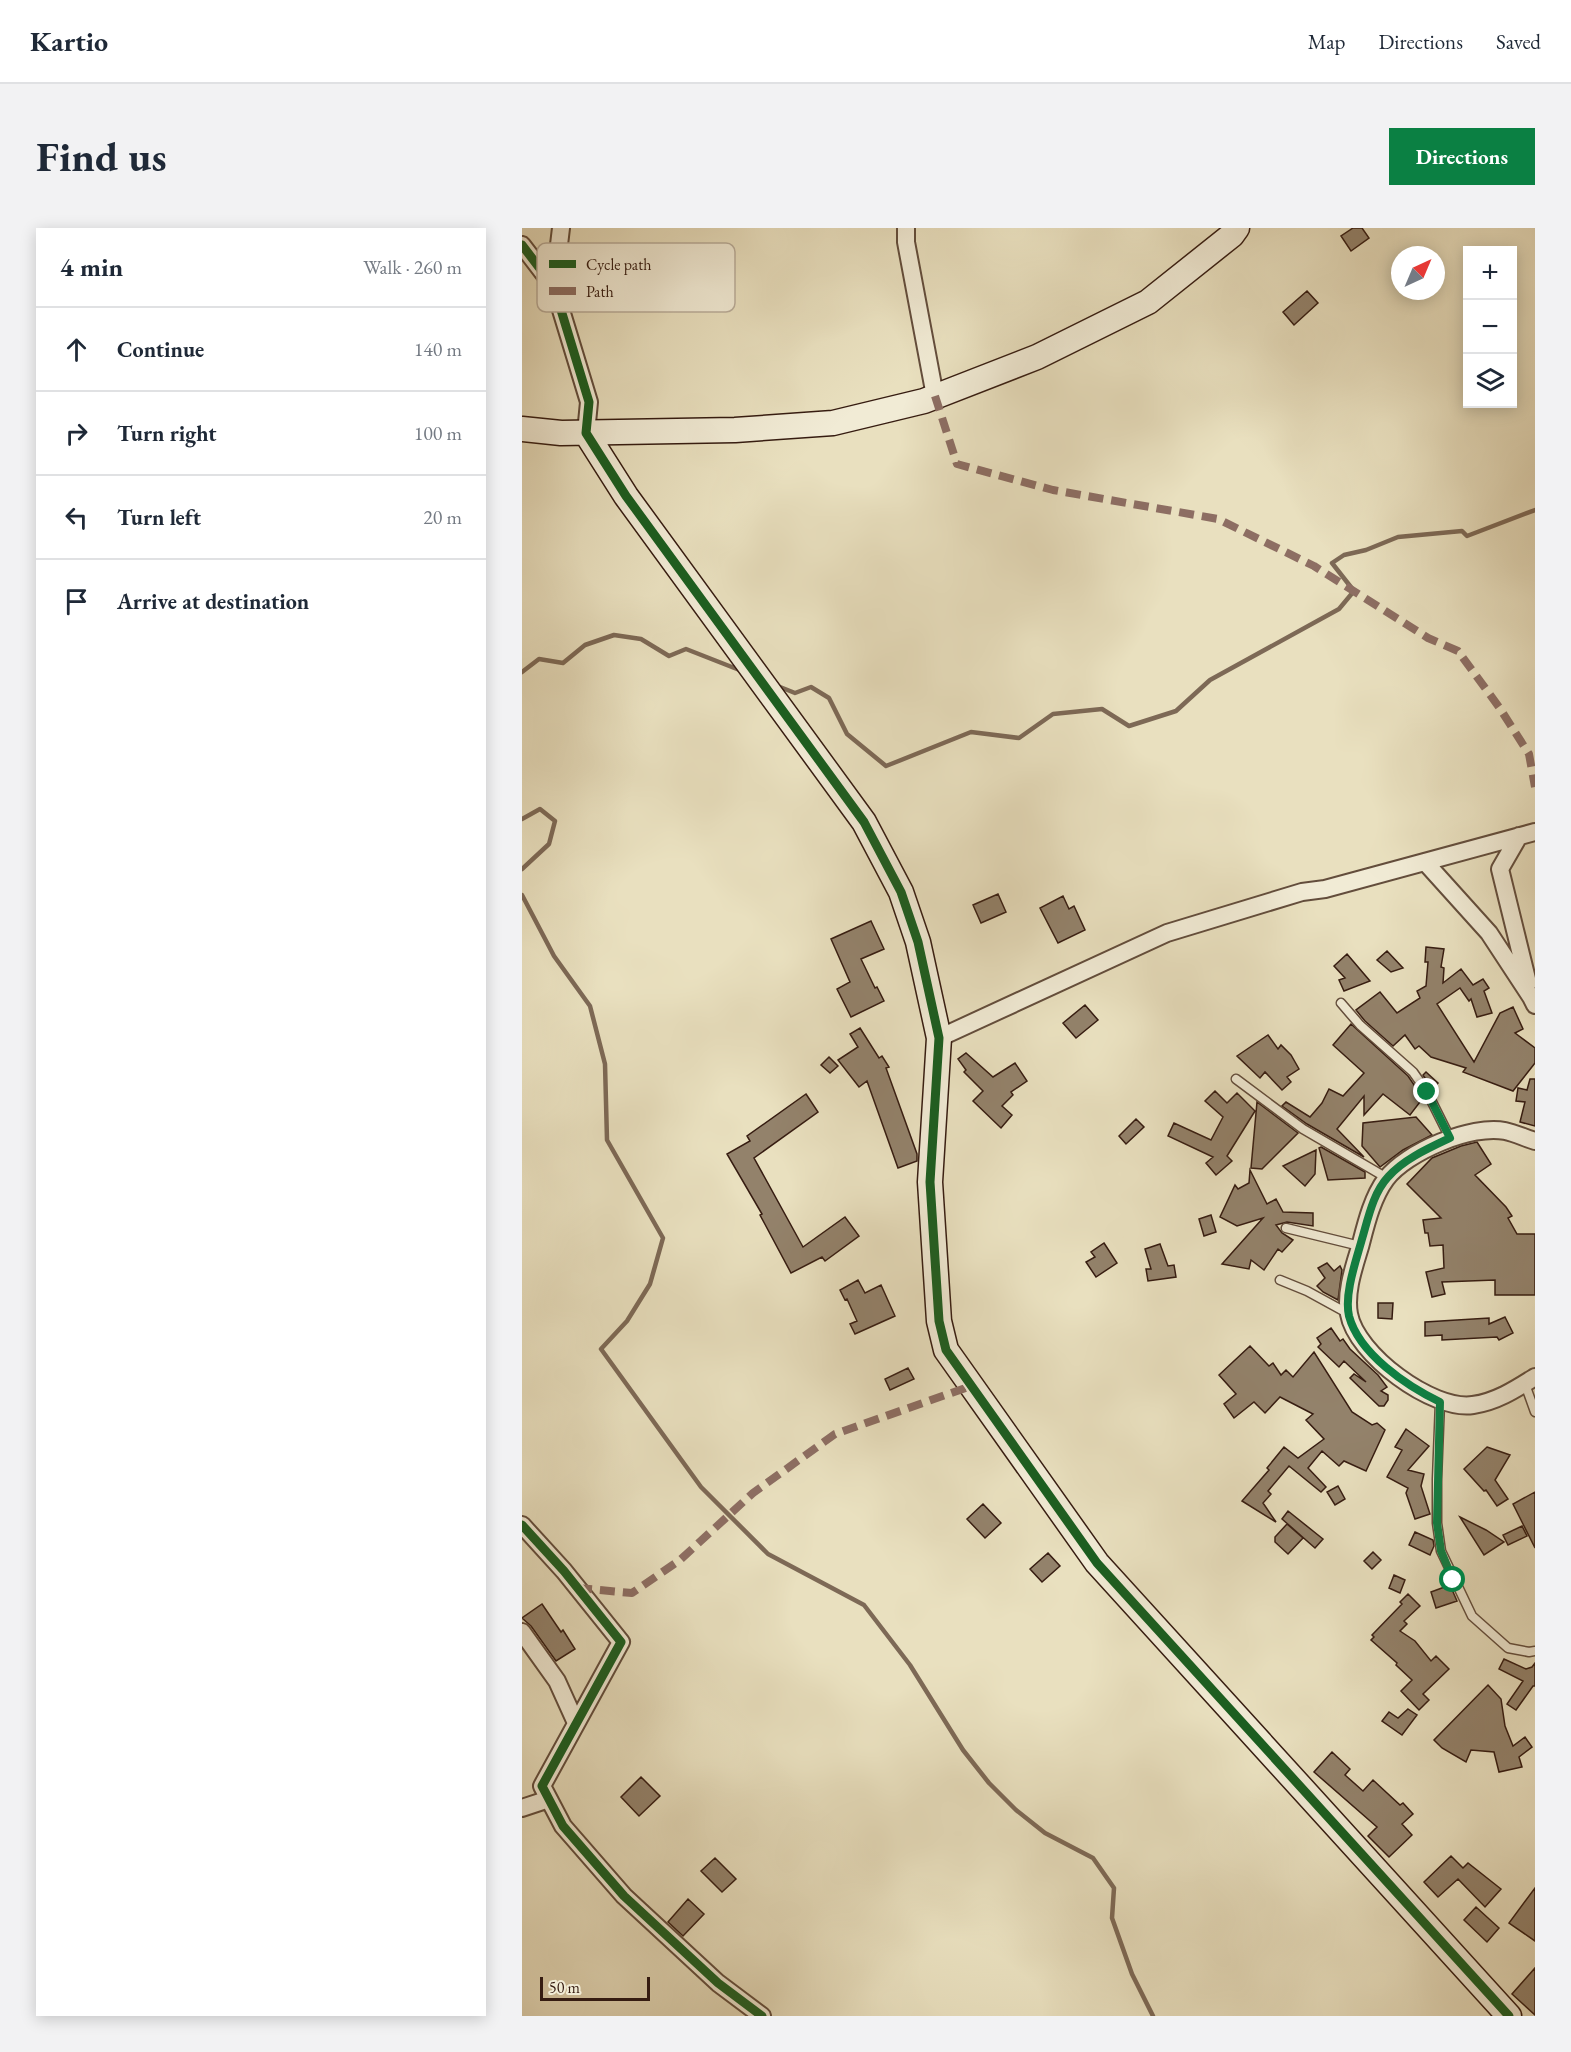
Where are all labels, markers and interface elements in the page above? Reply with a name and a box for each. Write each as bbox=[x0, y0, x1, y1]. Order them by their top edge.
text: Kartio bbox=[30, 23, 108, 59]
text: Map bbox=[1308, 28, 1345, 55]
text: Directions bbox=[1378, 28, 1463, 55]
text: Saved bbox=[1496, 28, 1541, 55]
button: Directions bbox=[1389, 128, 1535, 185]
text: Find us bbox=[36, 129, 167, 184]
legend bbox=[537, 243, 735, 312]
north arrow bbox=[1391, 246, 1445, 300]
map controls bbox=[1463, 246, 1517, 408]
button: + bbox=[1463, 246, 1517, 300]
text: 4 min bbox=[60, 250, 123, 284]
text: Walk · 260 m bbox=[363, 254, 462, 280]
text: Cycle path bbox=[586, 254, 651, 275]
text: Path bbox=[586, 281, 614, 302]
button: − bbox=[1463, 300, 1517, 354]
icon: ahead bbox=[60, 333, 93, 366]
text: Continue bbox=[117, 335, 204, 364]
text: 140 m bbox=[414, 336, 462, 362]
button: layers bbox=[1463, 354, 1517, 408]
icon: right bbox=[60, 417, 93, 450]
text: Turn right bbox=[117, 419, 216, 448]
text: 100 m bbox=[414, 420, 462, 446]
icon: left bbox=[60, 501, 93, 534]
text: Turn left bbox=[117, 503, 201, 532]
text: 20 m bbox=[423, 504, 462, 530]
icon: arrive bbox=[60, 585, 93, 618]
text: Arrive at destination bbox=[117, 587, 309, 616]
route end bbox=[1413, 1078, 1439, 1104]
route start bbox=[1439, 1566, 1465, 1592]
scale bar bbox=[540, 1974, 650, 2002]
text: 50 m bbox=[549, 1977, 580, 1998]

